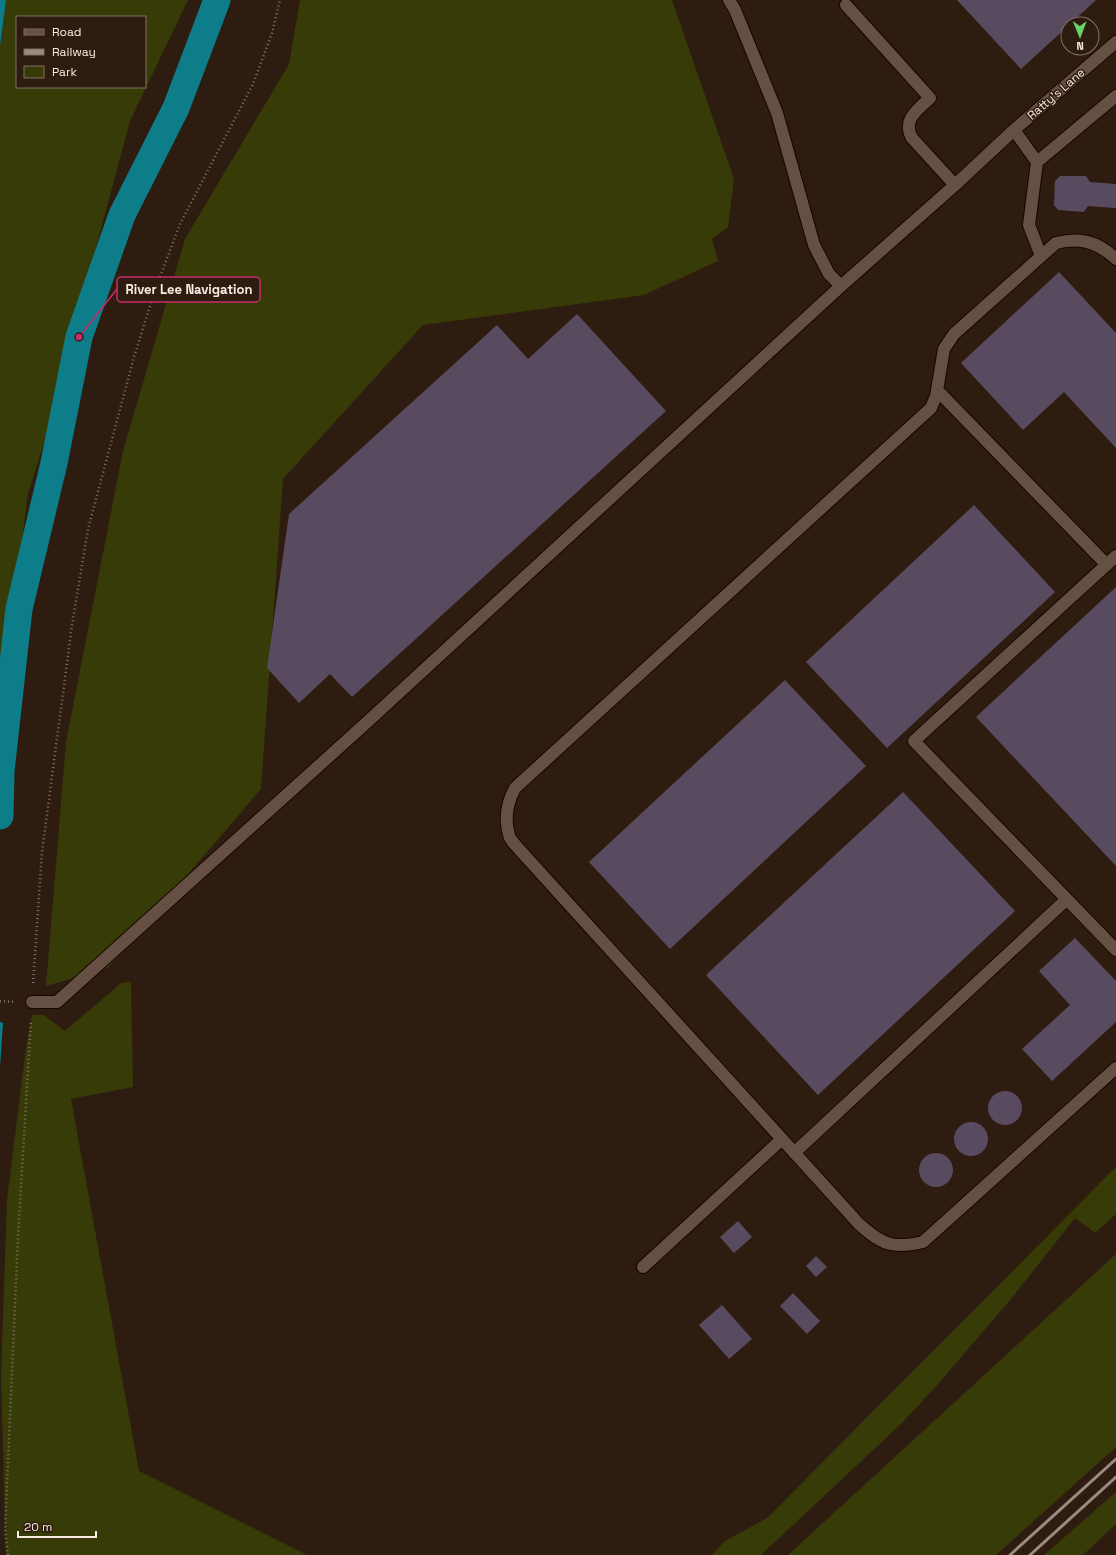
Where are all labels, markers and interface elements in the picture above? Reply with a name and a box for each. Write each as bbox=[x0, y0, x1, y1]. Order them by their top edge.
legend bbox=[16, 16, 146, 88]
north arrow bbox=[1060, 16, 1100, 56]
text: Road bbox=[52, 24, 81, 40]
text: N bbox=[1076, 39, 1084, 53]
text: Railway bbox=[52, 44, 96, 60]
text: Park bbox=[52, 64, 77, 80]
street label: Ratty's Lane bbox=[1024, 65, 1088, 123]
callout: River Lee Navigation bbox=[117, 277, 260, 302]
text: River Lee Navigation bbox=[125, 281, 253, 298]
scale bar bbox=[18, 1513, 96, 1539]
text: 20 m bbox=[24, 1519, 52, 1535]

